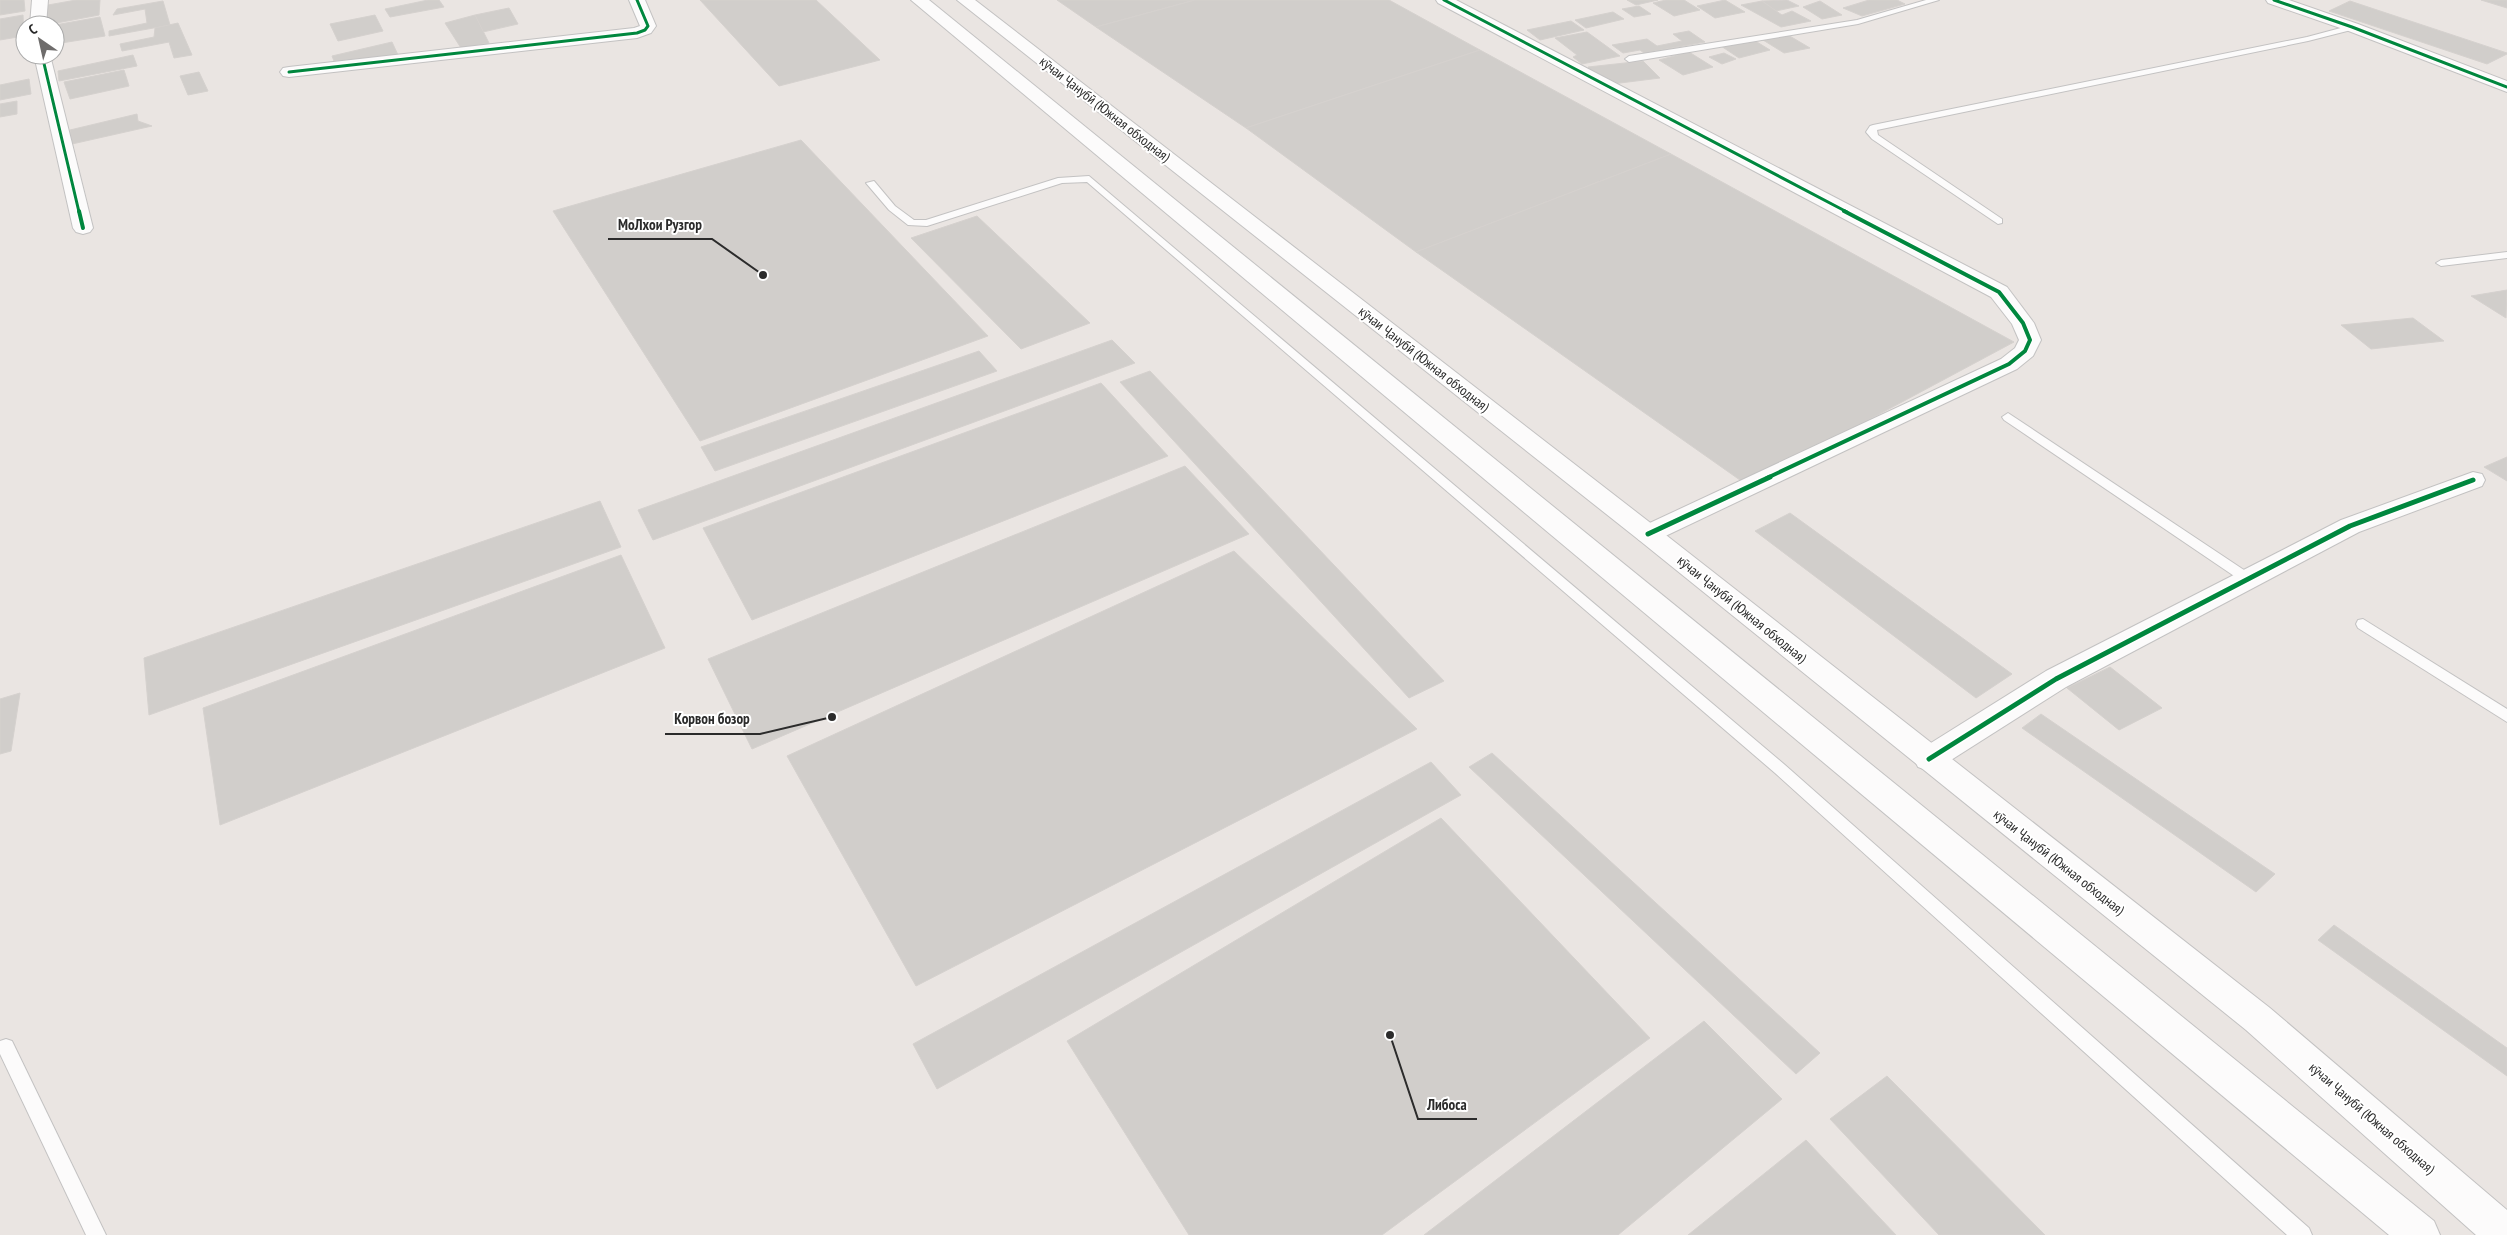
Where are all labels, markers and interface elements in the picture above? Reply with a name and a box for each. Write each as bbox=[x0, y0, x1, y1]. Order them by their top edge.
north arrow bbox=[15, 15, 65, 65]
text: С bbox=[25, 20, 41, 38]
street label: кӯчаи Ҷанубӣ (Южная обходная) bbox=[1036, 52, 1175, 166]
callout: МоЛхои Рузгор bbox=[608, 209, 712, 239]
text: МоЛхои Рузгор bbox=[618, 215, 702, 234]
street label: кӯчаи Ҷанубӣ (Южная обходная) bbox=[1355, 302, 1494, 416]
street label: кӯчаи Ҷанубӣ (Южная обходная) bbox=[1674, 551, 1811, 667]
callout: Корвон бозор bbox=[665, 704, 760, 734]
text: Корвон бозор bbox=[674, 709, 750, 728]
street label: кӯчаи Ҷанубӣ (Южная обходная) bbox=[1990, 805, 2129, 919]
street label: кӯчаи Ҷанубӣ (Южная обходная) bbox=[2305, 1058, 2439, 1178]
callout: Либоса bbox=[1418, 1089, 1477, 1119]
text: Либоса bbox=[1426, 1095, 1467, 1114]

